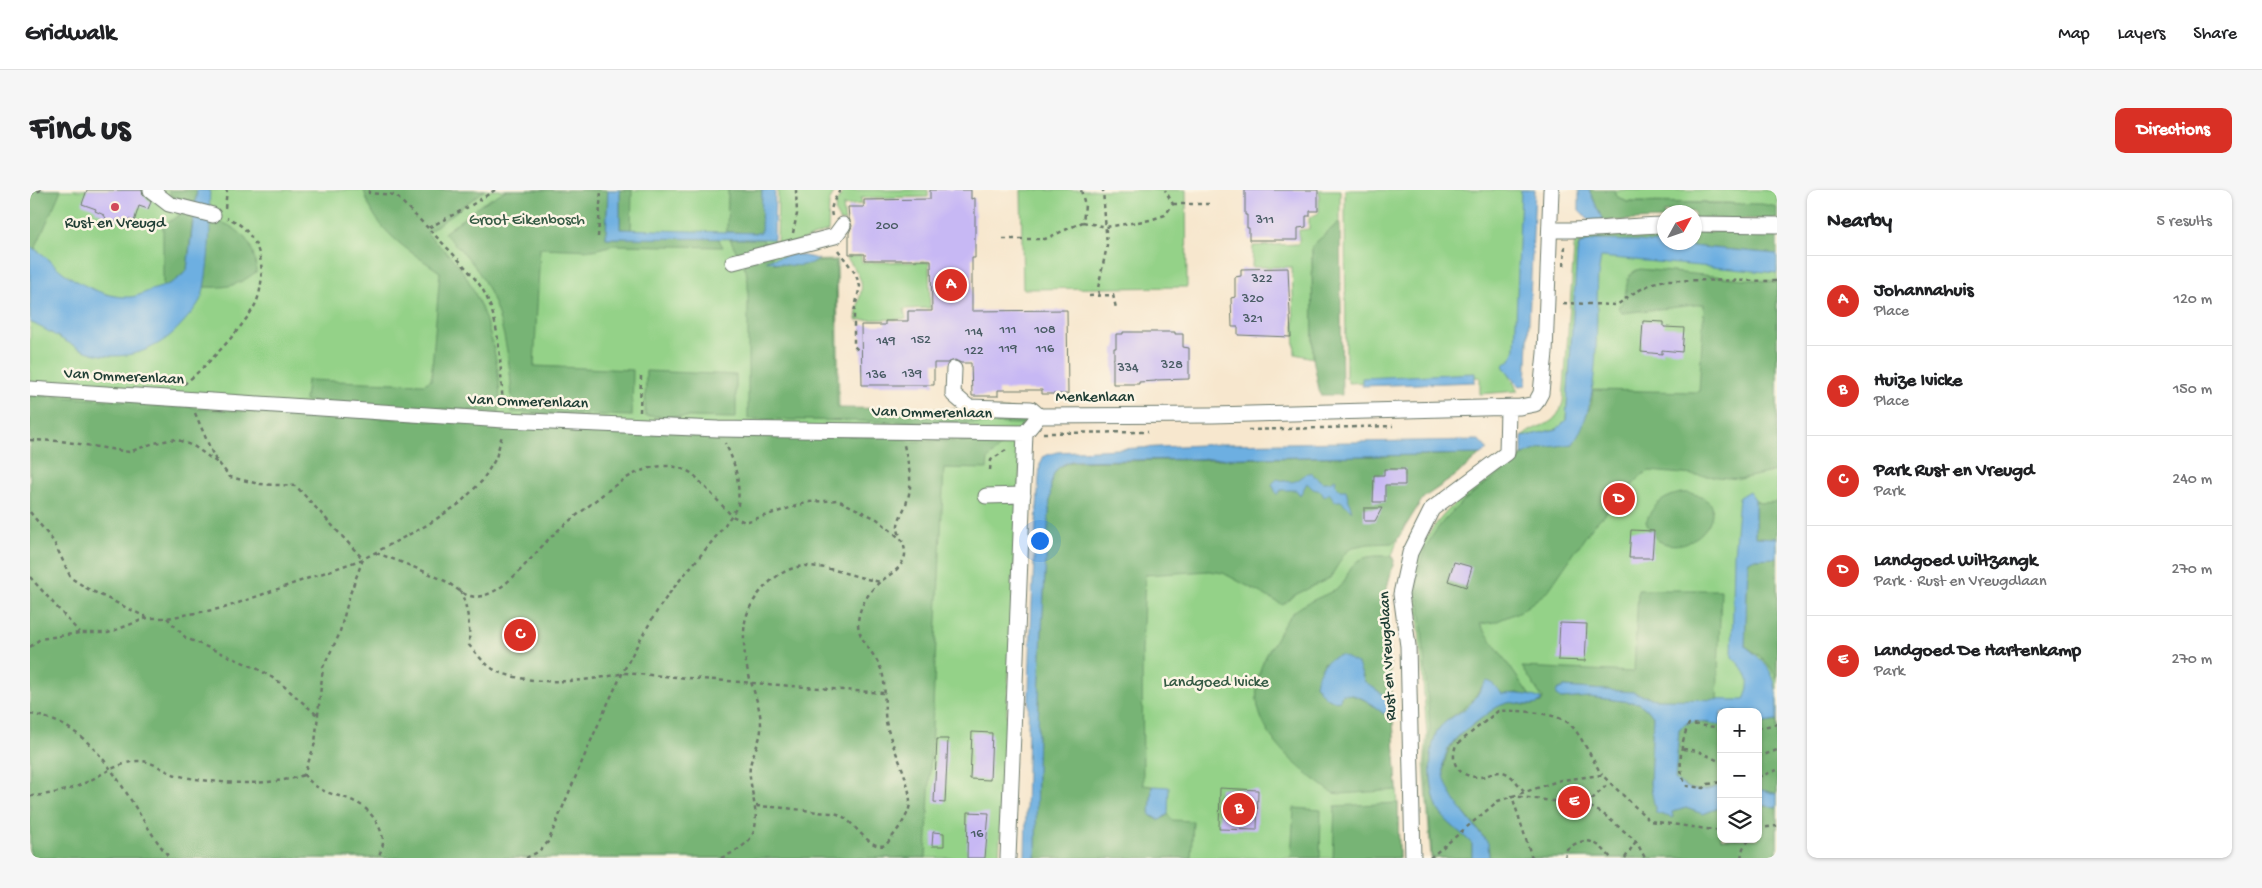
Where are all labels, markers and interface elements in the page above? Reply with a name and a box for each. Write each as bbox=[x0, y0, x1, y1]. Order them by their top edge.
text: Gridwalk bbox=[25, 20, 116, 49]
text: Map bbox=[2058, 24, 2090, 45]
text: Layers bbox=[2118, 24, 2165, 45]
text: Share bbox=[2193, 24, 2237, 45]
button: Directions bbox=[2115, 108, 2232, 153]
text: Find us bbox=[30, 110, 130, 151]
marker: Rust en Vreugd bbox=[109, 201, 121, 213]
north arrow bbox=[1657, 205, 1702, 250]
text: Nearby bbox=[1827, 210, 1892, 235]
park label: Groot Eikenbosch bbox=[469, 212, 585, 231]
house number: 311 bbox=[1255, 212, 1274, 229]
text: 5 results bbox=[2157, 213, 2212, 232]
place label: Rust en Vreugd bbox=[65, 215, 167, 234]
house number: 200 bbox=[876, 218, 898, 235]
pin: A bbox=[935, 266, 967, 304]
house number: 322 bbox=[1251, 271, 1273, 288]
text: Johannahuis bbox=[1874, 280, 1974, 303]
house number: 320 bbox=[1241, 291, 1264, 308]
text: A bbox=[1838, 291, 1848, 310]
text: 120 m bbox=[2173, 291, 2212, 310]
text: Place bbox=[1874, 303, 1909, 322]
house number: 321 bbox=[1242, 311, 1263, 328]
house number: 111 bbox=[999, 322, 1016, 339]
house number: 108 bbox=[1033, 322, 1056, 339]
house number: 114 bbox=[964, 324, 983, 341]
house number: 152 bbox=[910, 332, 931, 349]
house number: 149 bbox=[875, 333, 896, 350]
house number: 119 bbox=[998, 341, 1017, 358]
house number: 116 bbox=[1035, 341, 1055, 358]
house number: 122 bbox=[963, 343, 984, 360]
house number: 328 bbox=[1160, 357, 1183, 374]
house number: 334 bbox=[1116, 360, 1139, 377]
street label: Van Ommerenlaan bbox=[62, 365, 185, 391]
house number: 139 bbox=[901, 366, 922, 383]
house number: 136 bbox=[865, 367, 887, 384]
text: Huize Ivicke bbox=[1874, 370, 1962, 393]
text: B bbox=[1839, 381, 1847, 400]
text: 150 m bbox=[2173, 381, 2212, 400]
street label: Menkenlaan bbox=[1056, 389, 1135, 408]
street label: Van Ommerenlaan bbox=[467, 391, 589, 415]
text: Place bbox=[1874, 393, 1909, 412]
street label: Van Ommerenlaan bbox=[871, 403, 993, 425]
text: Park Rust en Vreugd bbox=[1874, 460, 2034, 483]
text: C bbox=[1839, 471, 1847, 490]
text: 240 m bbox=[2172, 471, 2212, 490]
pin: D bbox=[1603, 480, 1635, 518]
text: Park bbox=[1874, 483, 1905, 502]
your location bbox=[1027, 528, 1053, 554]
text: Landgoed Wiltzangk bbox=[1874, 550, 2037, 573]
text: D bbox=[1838, 561, 1848, 580]
text: 270 m bbox=[2172, 561, 2212, 580]
text: Park · Rust en Vreugdlaan bbox=[1874, 573, 2047, 592]
street label: Rust en Vreugdlaan bbox=[1376, 590, 1402, 721]
pin: C bbox=[504, 616, 536, 654]
text: Landgoed De Hartenkamp bbox=[1874, 640, 2081, 663]
text: E bbox=[1838, 651, 1848, 670]
text: 270 m bbox=[2172, 651, 2212, 670]
text: Park bbox=[1874, 663, 1905, 682]
park label: Landgoed Ivicke bbox=[1163, 674, 1270, 693]
map controls bbox=[1717, 708, 1762, 843]
button: + bbox=[1717, 708, 1762, 753]
button: − bbox=[1717, 753, 1762, 798]
pin: E bbox=[1558, 783, 1590, 821]
pin: B bbox=[1223, 790, 1255, 828]
button: layers bbox=[1717, 798, 1762, 843]
house number: 16 bbox=[970, 826, 984, 843]

